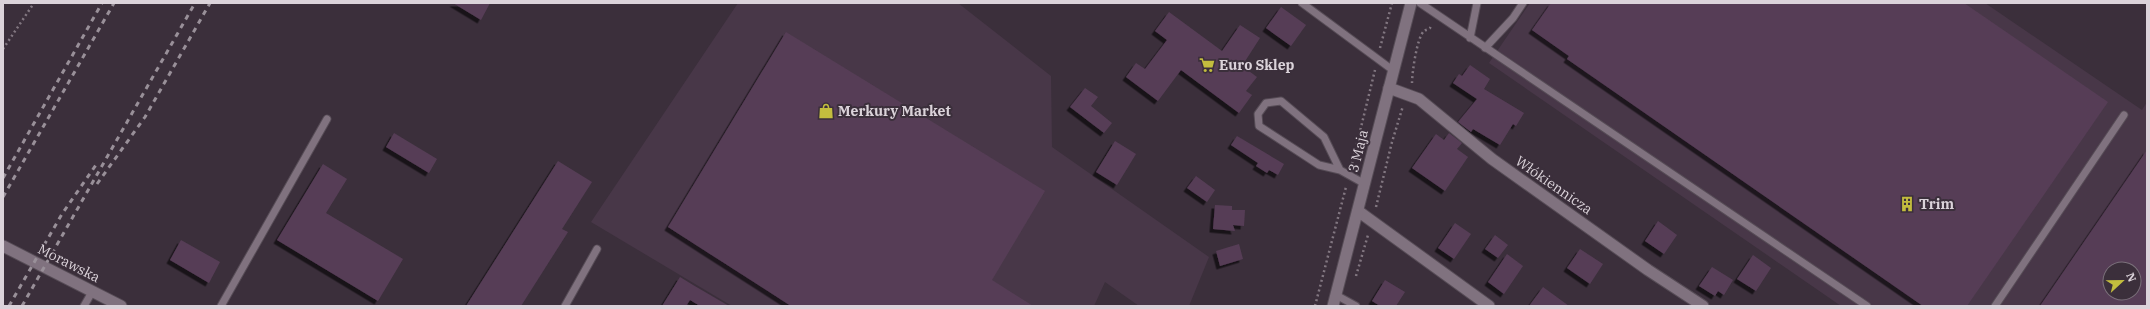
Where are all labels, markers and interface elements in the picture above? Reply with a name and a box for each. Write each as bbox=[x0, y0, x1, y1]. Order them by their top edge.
supermarket icon: Euro Sklep bbox=[1198, 56, 1216, 74]
place label: Euro Sklep bbox=[1219, 56, 1295, 74]
shop icon: Merkury Market bbox=[817, 102, 835, 120]
place label: Merkury Market bbox=[838, 102, 951, 120]
street label: 3 Maja bbox=[1344, 127, 1372, 174]
street label: Włókiennicza bbox=[1512, 152, 1596, 218]
building icon: Trim bbox=[1898, 195, 1916, 213]
place label: Trim bbox=[1919, 195, 1954, 213]
street label: Morawska bbox=[35, 240, 103, 286]
north arrow bbox=[2102, 261, 2142, 301]
text: N bbox=[2123, 271, 2140, 284]

